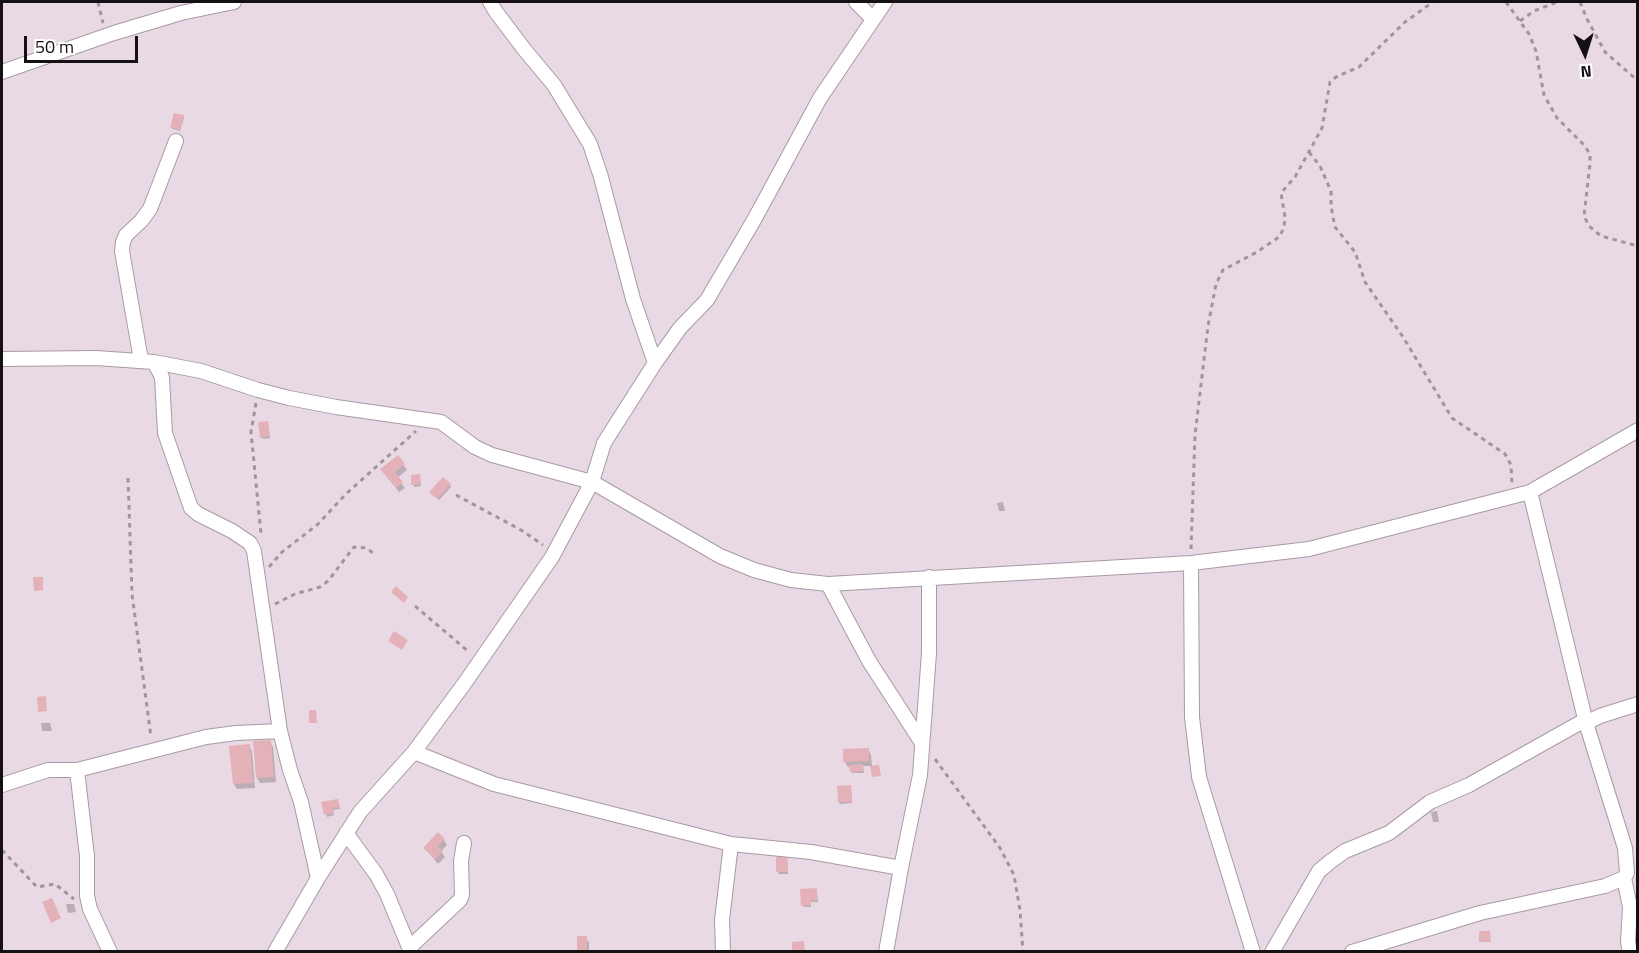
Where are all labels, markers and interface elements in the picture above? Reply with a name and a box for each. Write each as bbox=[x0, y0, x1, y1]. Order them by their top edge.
scale bar bbox=[27, 24, 141, 62]
north arrow bbox=[1555, 24, 1615, 84]
text: 50 m bbox=[35, 33, 74, 60]
text: N bbox=[1580, 60, 1593, 84]

